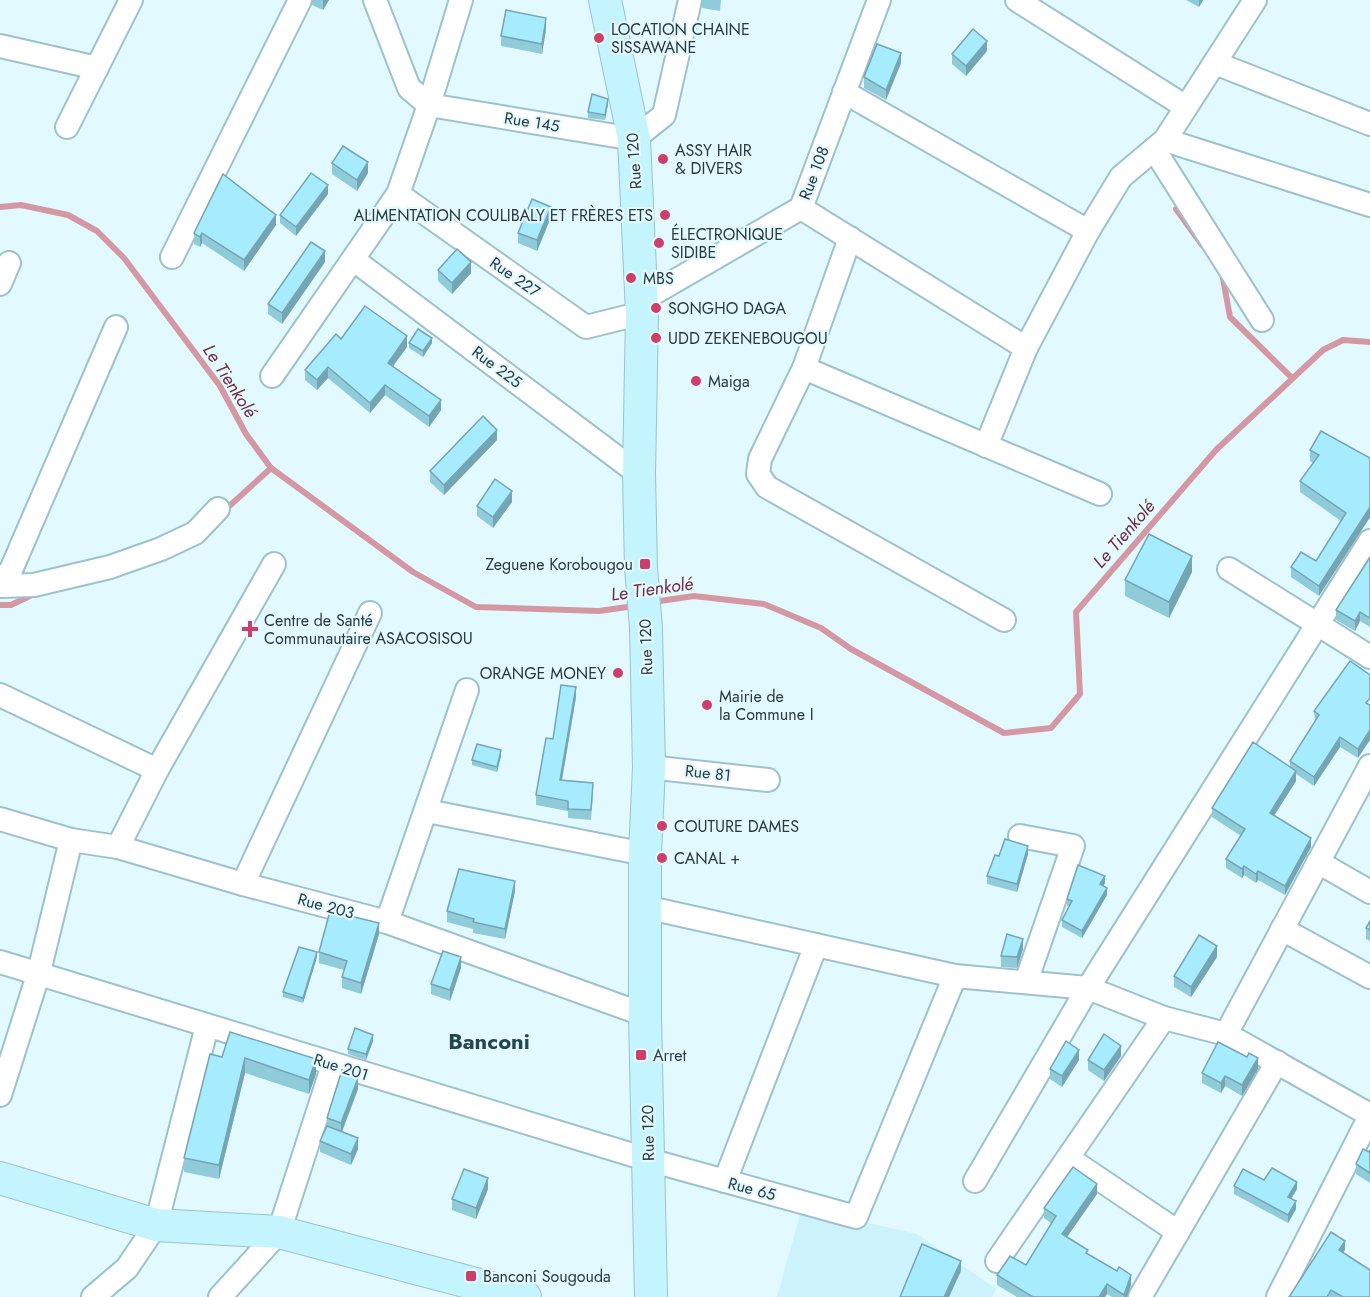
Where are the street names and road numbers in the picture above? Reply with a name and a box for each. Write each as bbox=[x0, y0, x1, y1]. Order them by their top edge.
street label: Rue 145 bbox=[503, 106, 561, 138]
street label: Rue 120 bbox=[621, 132, 647, 190]
street label: Rue 108 bbox=[793, 143, 835, 203]
street label: Rue 227 bbox=[485, 251, 545, 303]
street label: Rue 225 bbox=[467, 340, 527, 394]
street label: Rue 120 bbox=[634, 618, 658, 676]
street label: Rue 81 bbox=[684, 759, 732, 787]
street label: Rue 203 bbox=[295, 887, 357, 925]
street label: Rue 201 bbox=[311, 1048, 371, 1086]
street label: Rue 120 bbox=[636, 1105, 660, 1161]
street label: Rue 65 bbox=[726, 1172, 778, 1206]

